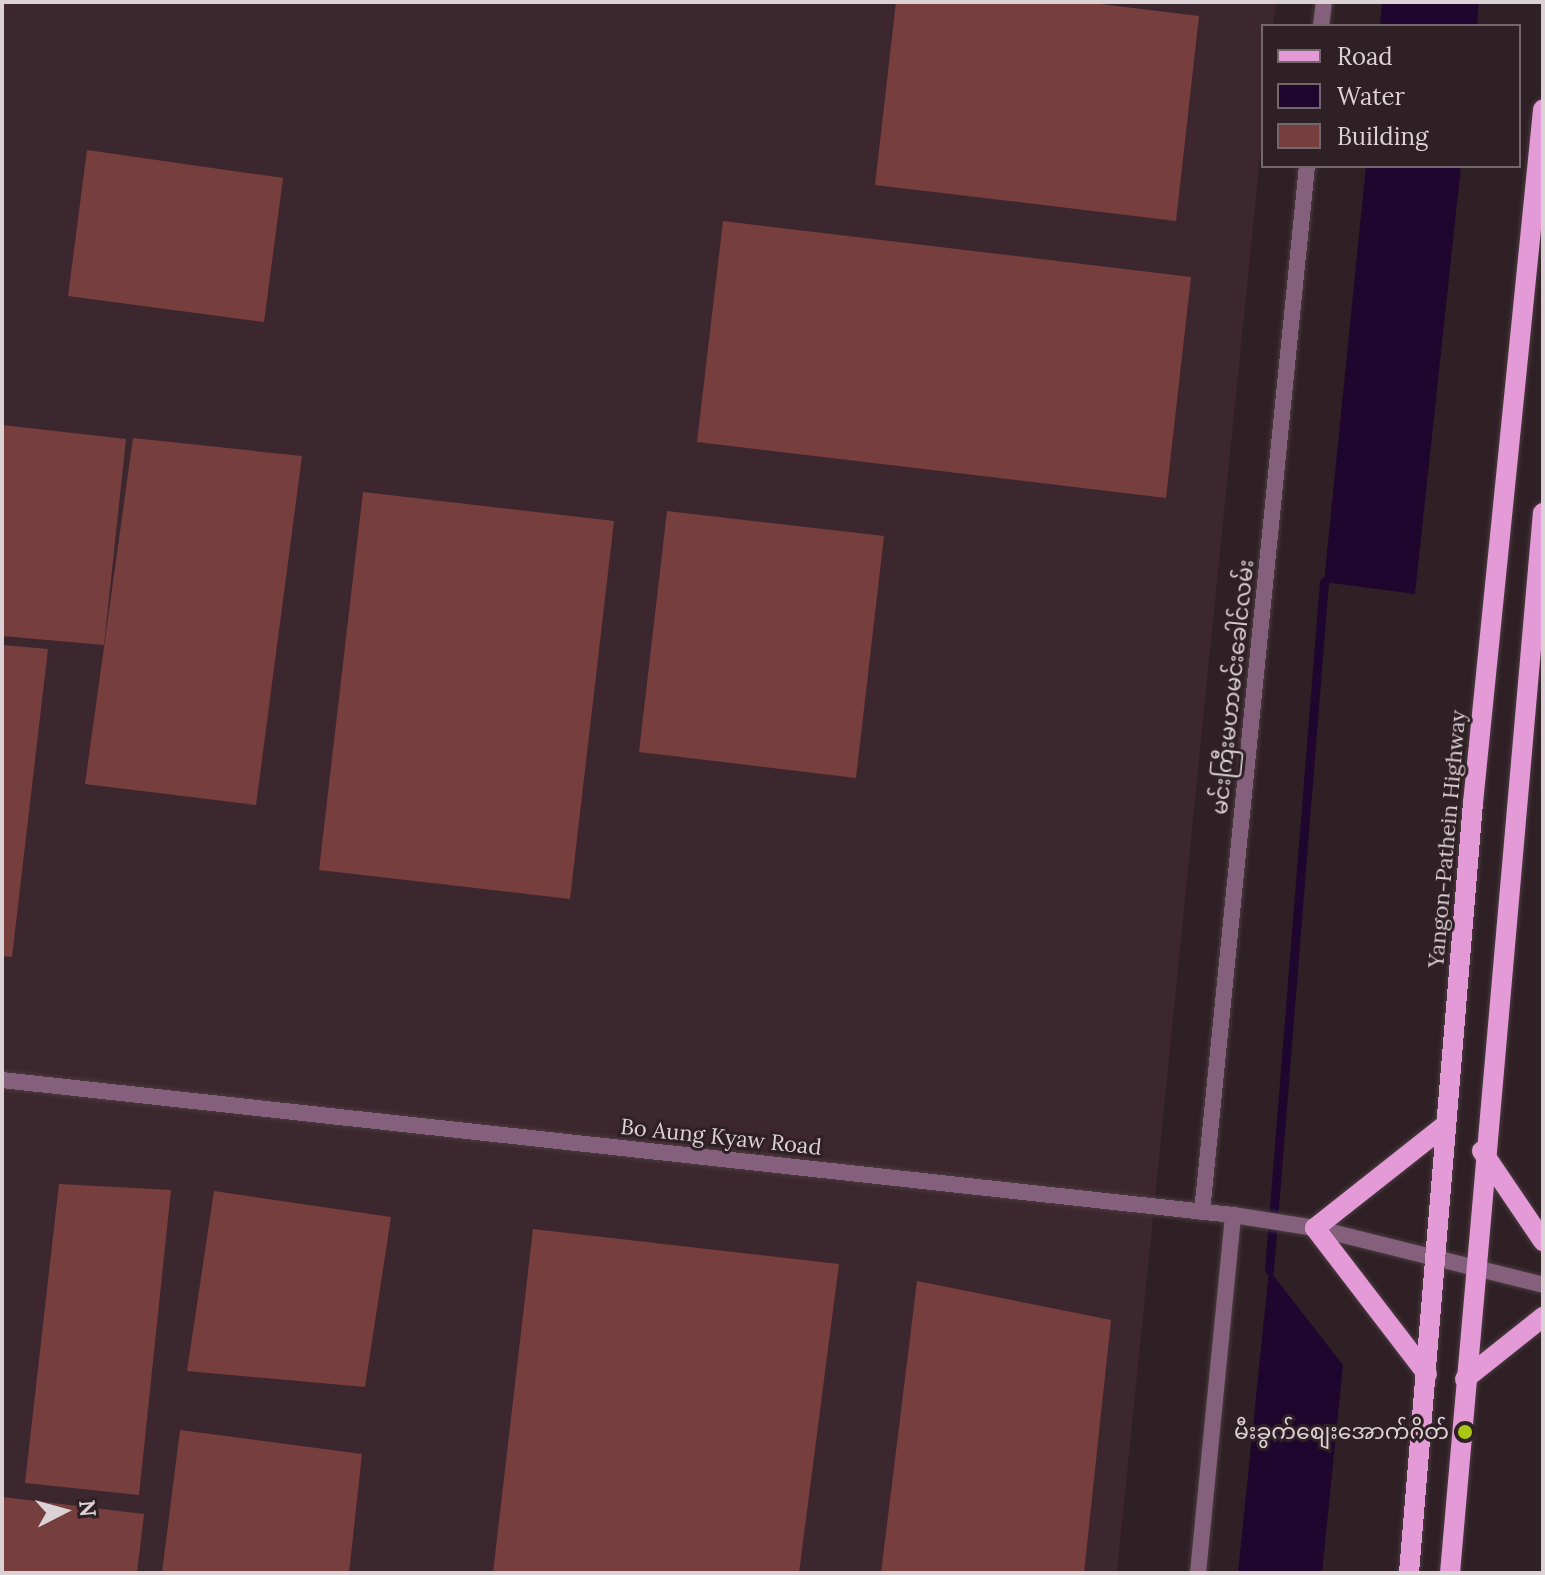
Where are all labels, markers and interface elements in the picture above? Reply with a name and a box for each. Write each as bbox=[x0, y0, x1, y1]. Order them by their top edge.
legend bbox=[1261, 24, 1521, 168]
text: Road bbox=[1337, 41, 1393, 72]
text: Water bbox=[1337, 81, 1405, 112]
text: Building bbox=[1337, 121, 1428, 152]
street label: မင်းကြီးမဟာမင်းခေါင်လမ်း bbox=[1206, 558, 1260, 816]
street label: Yangon-Pathein Highway bbox=[1423, 709, 1471, 969]
street label: Bo Aung Kyaw Road bbox=[619, 1113, 823, 1161]
place label: မီးခွက်စျေးအောက်ဂိတ် bbox=[1234, 1419, 1449, 1445]
marker: မီးခွက်စျေးအောက်ဂိတ် bbox=[1456, 1423, 1474, 1441]
north arrow bbox=[24, 1471, 104, 1551]
text: N bbox=[73, 1499, 103, 1518]

